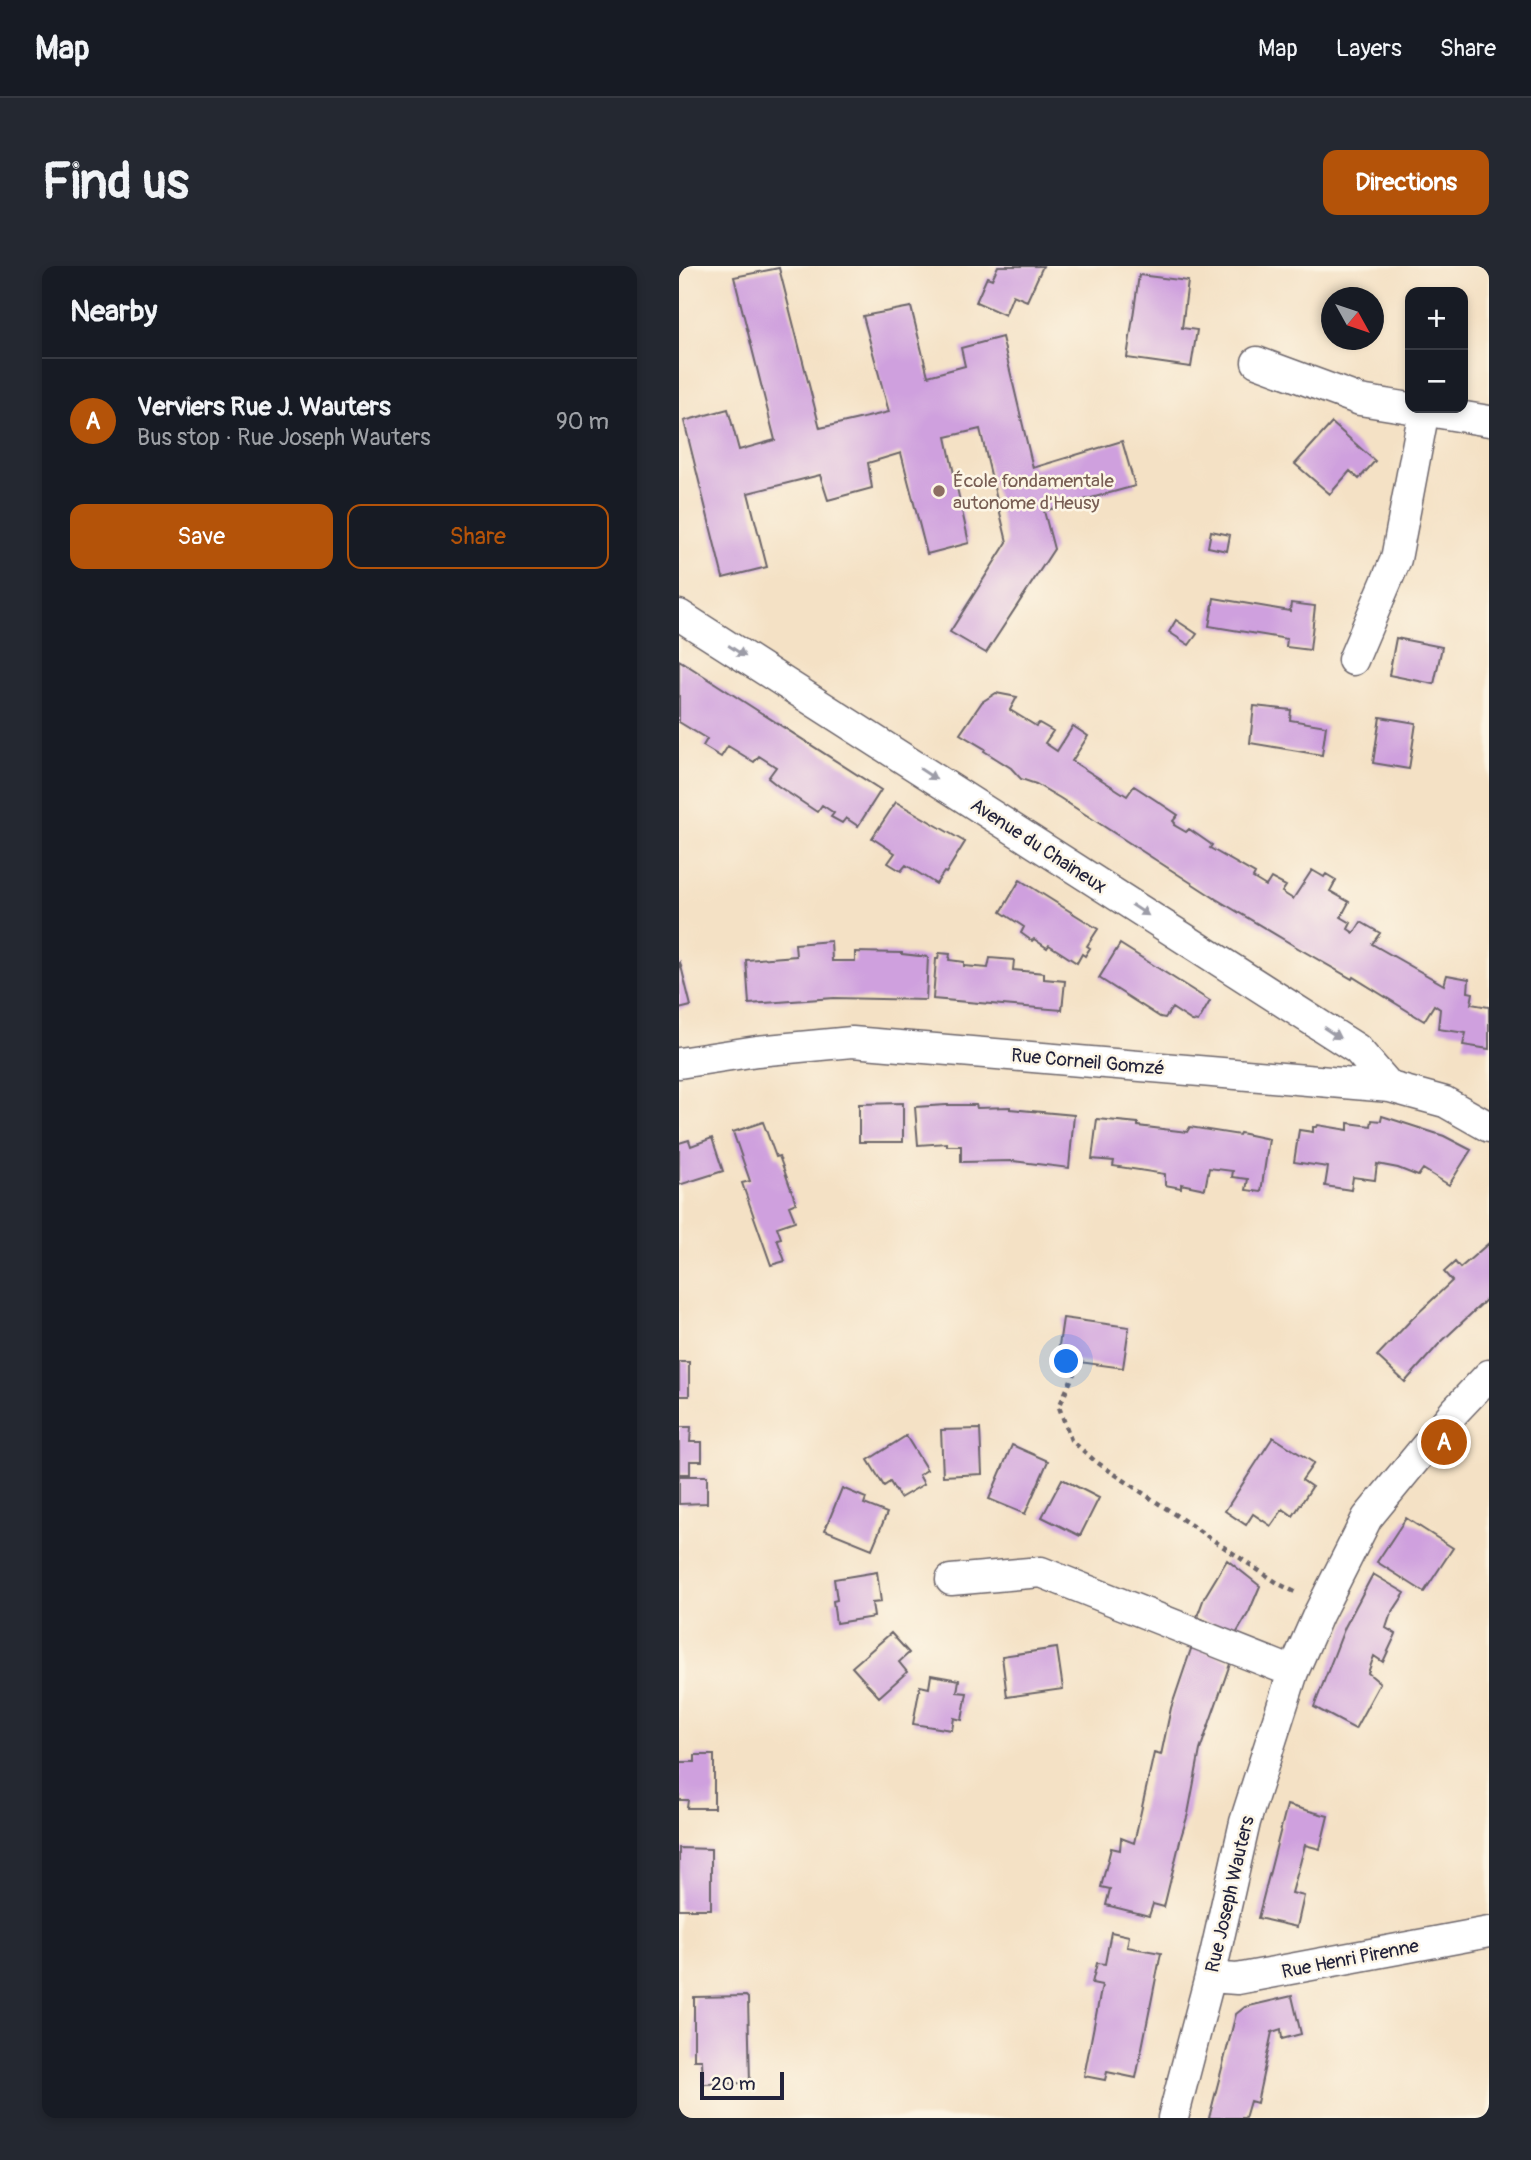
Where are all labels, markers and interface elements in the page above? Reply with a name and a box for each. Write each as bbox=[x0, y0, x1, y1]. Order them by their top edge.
text: Map bbox=[35, 28, 90, 69]
text: Map bbox=[1258, 34, 1298, 63]
text: Layers bbox=[1336, 34, 1402, 63]
text: Share bbox=[1440, 34, 1496, 63]
button: Directions bbox=[1323, 150, 1489, 215]
text: Find us bbox=[42, 152, 189, 213]
north arrow bbox=[1321, 287, 1384, 350]
map controls bbox=[1405, 287, 1468, 413]
button: + bbox=[1405, 287, 1468, 350]
text: Nearby bbox=[70, 293, 157, 330]
button: − bbox=[1405, 350, 1468, 413]
text: Verviers Rue J. Wauters bbox=[137, 391, 391, 423]
text: A bbox=[86, 407, 100, 436]
text: 90 m bbox=[556, 407, 609, 436]
text: Bus stop · Rue Joseph Wauters bbox=[137, 423, 431, 452]
place label: École fondamentale autonome d'Heusy bbox=[953, 469, 1114, 515]
marker: École fondamentale autonome d'Heusy bbox=[931, 483, 947, 499]
button: Save bbox=[70, 504, 333, 569]
button: Share bbox=[347, 504, 609, 569]
one-way arrow bbox=[727, 645, 746, 658]
one-way arrow bbox=[919, 767, 938, 780]
street label: Avenue du Chaineux bbox=[966, 793, 1111, 899]
one-way arrow bbox=[1131, 903, 1150, 916]
one-way arrow bbox=[1322, 1026, 1342, 1039]
street label: Rue Corneil Gomzé bbox=[1010, 1043, 1166, 1081]
your location bbox=[1049, 1344, 1083, 1378]
pin: A bbox=[1421, 1416, 1467, 1468]
street label: Rue Joseph Wauters bbox=[1200, 1813, 1260, 1975]
street label: Rue Henri Pirenne bbox=[1279, 1934, 1422, 1984]
scale bar bbox=[700, 2069, 784, 2101]
text: 20 m bbox=[711, 2072, 756, 2096]

